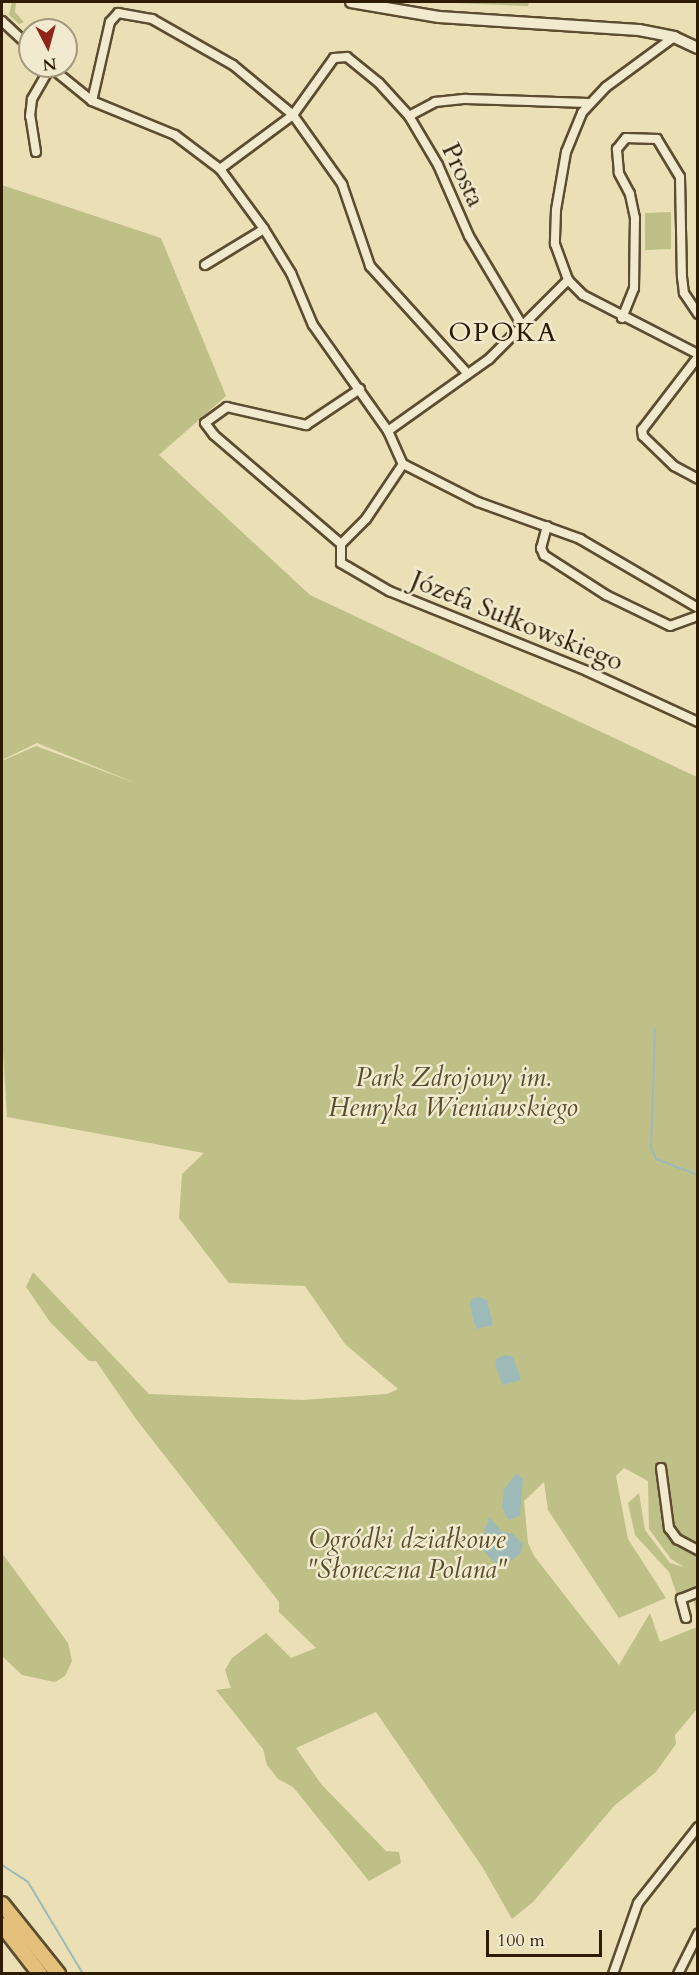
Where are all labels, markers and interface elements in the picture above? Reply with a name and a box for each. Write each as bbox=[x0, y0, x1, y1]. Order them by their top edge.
north arrow bbox=[18, 18, 78, 78]
text: N bbox=[42, 52, 58, 76]
street label: Prosta bbox=[435, 138, 491, 212]
district label: OPOKA bbox=[448, 317, 558, 349]
street label: Józefa Sułkowskiego bbox=[406, 564, 628, 678]
park label: Park Zdrojowy im. Henryka Wieniawskiego bbox=[328, 1062, 578, 1124]
park label: Ogródki działkowe "Słoneczna Polana" bbox=[307, 1524, 507, 1586]
scale bar bbox=[489, 1918, 604, 1956]
text: 100 m bbox=[497, 1928, 545, 1953]

